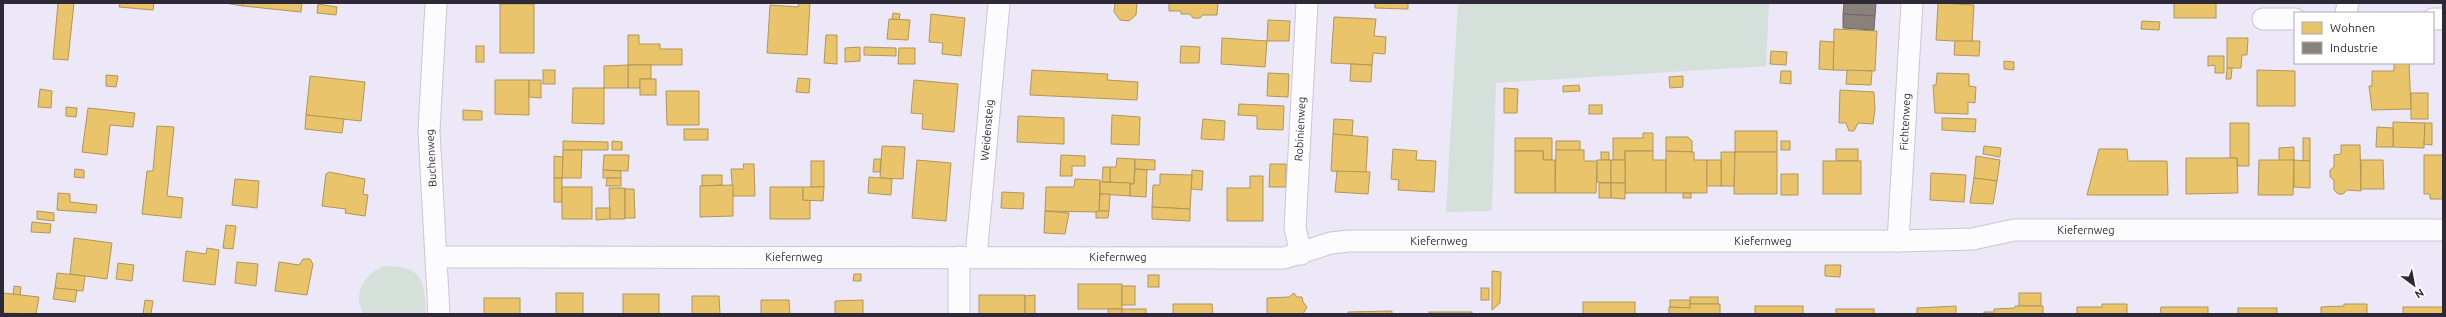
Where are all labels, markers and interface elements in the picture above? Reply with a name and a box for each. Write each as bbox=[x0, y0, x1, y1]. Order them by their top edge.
legend bbox=[2294, 12, 2434, 64]
text: Wohnen bbox=[2330, 21, 2375, 34]
text: Industrie bbox=[2330, 41, 2378, 54]
street label: Fichtenweg bbox=[1898, 93, 1912, 151]
street label: Robinienweg bbox=[1292, 96, 1308, 162]
street label: Weidensteig bbox=[978, 99, 996, 161]
street label: Buchenweg bbox=[423, 129, 439, 187]
street label: Kiefernweg bbox=[2057, 224, 2115, 236]
street label: Kiefernweg bbox=[1410, 235, 1468, 247]
street label: Kiefernweg bbox=[1734, 235, 1792, 247]
street label: Kiefernweg bbox=[765, 251, 823, 263]
street label: Kiefernweg bbox=[1089, 251, 1147, 263]
north arrow bbox=[2394, 265, 2434, 305]
text: N bbox=[2413, 286, 2426, 301]

